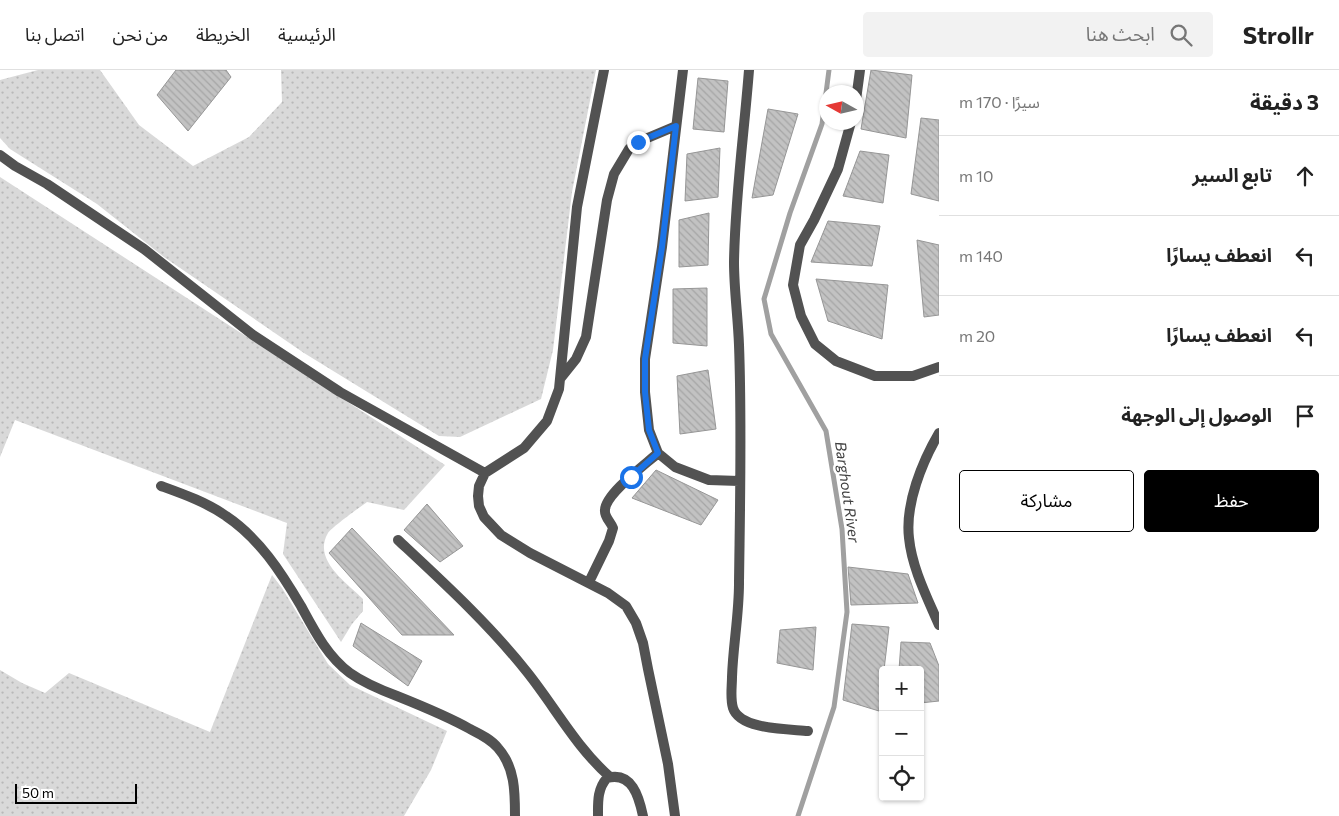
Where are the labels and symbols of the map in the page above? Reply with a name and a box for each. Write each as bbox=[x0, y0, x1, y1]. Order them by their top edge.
north arrow bbox=[819, 85, 864, 130]
route end bbox=[627, 131, 650, 154]
water label: Barghout River bbox=[832, 440, 864, 545]
route start bbox=[620, 466, 643, 489]
scale bar bbox=[15, 781, 138, 804]

